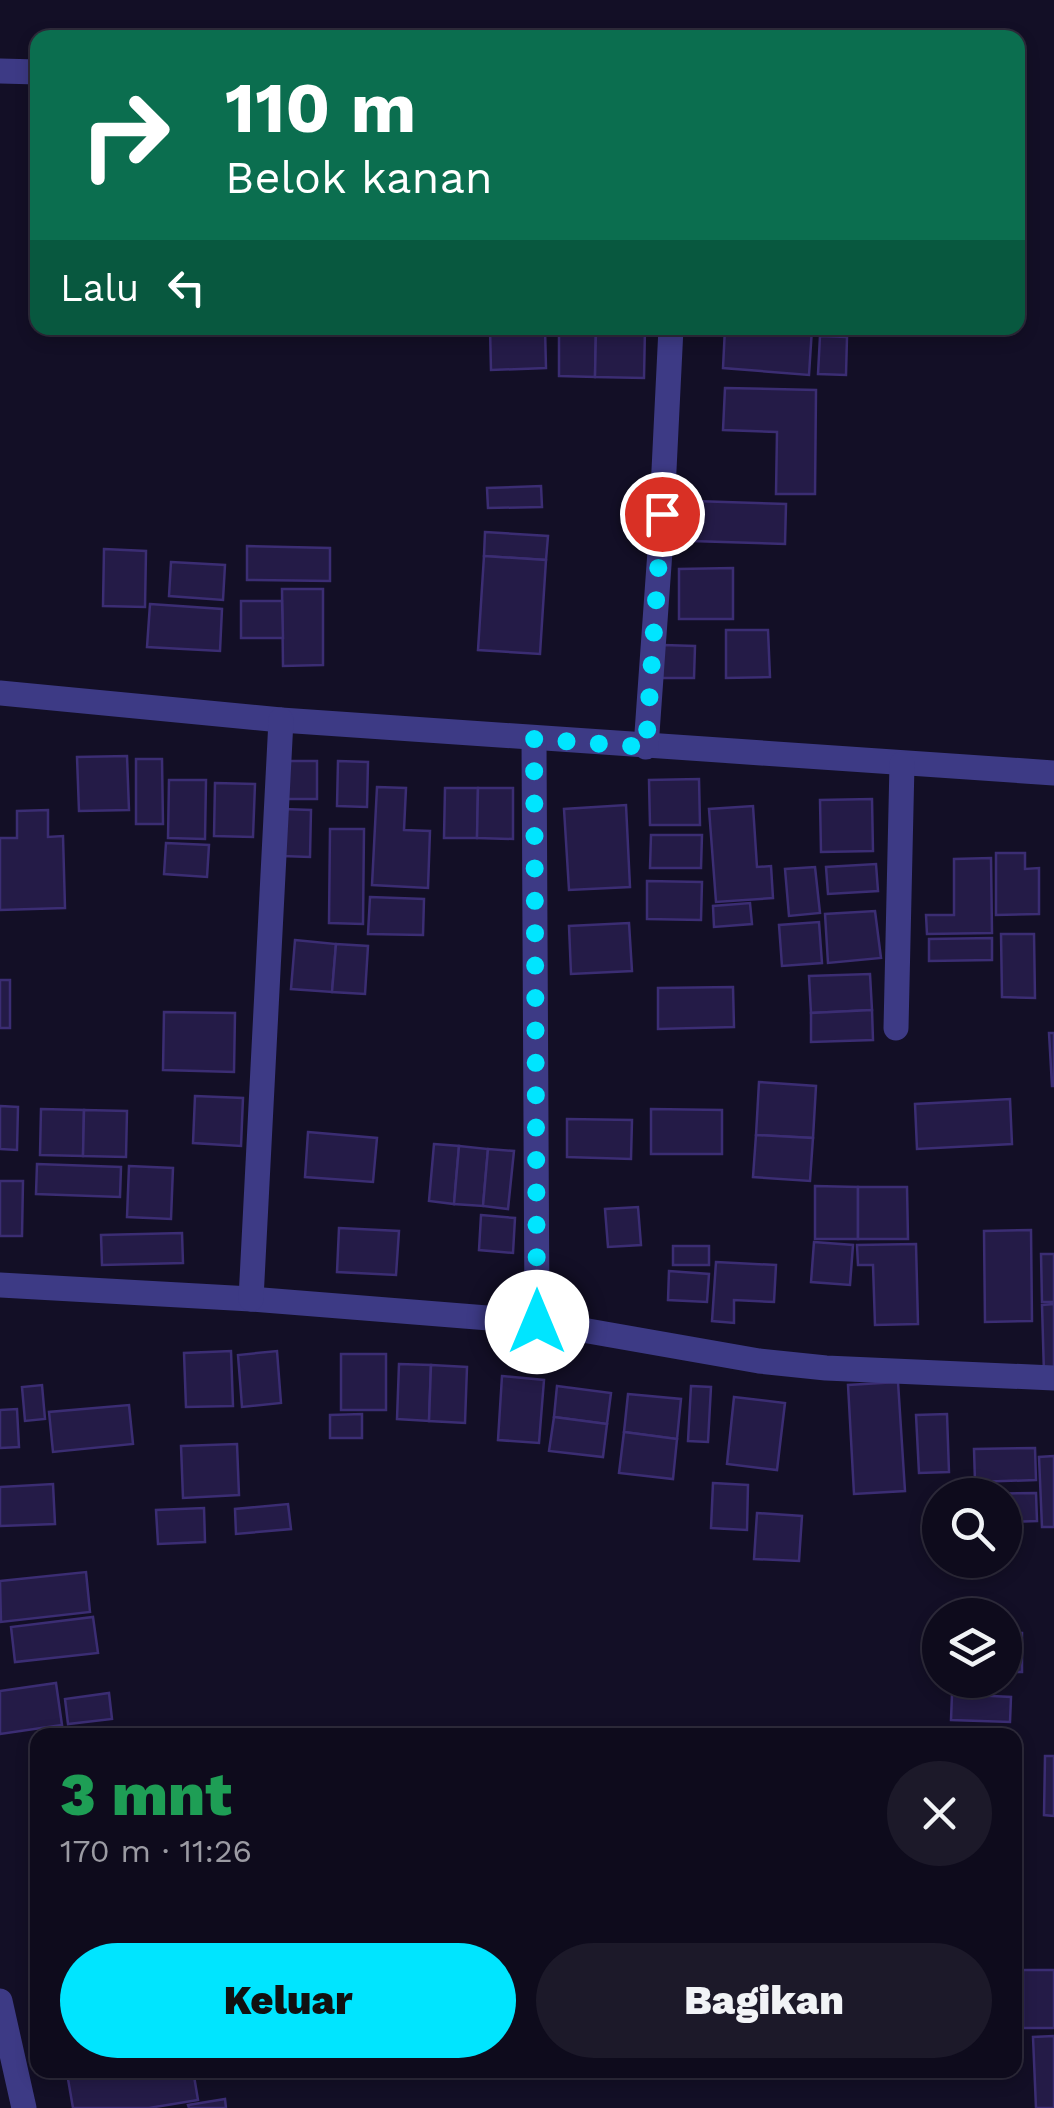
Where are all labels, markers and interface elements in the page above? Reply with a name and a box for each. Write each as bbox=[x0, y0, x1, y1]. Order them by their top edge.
text: 110 m bbox=[225, 67, 416, 149]
icon: right bbox=[60, 70, 190, 200]
text: Belok kanan bbox=[225, 151, 493, 204]
icon: left bbox=[159, 260, 214, 315]
text: Lalu bbox=[60, 266, 139, 310]
pin bbox=[620, 472, 705, 557]
icon: arrive bbox=[635, 487, 690, 542]
position arrow bbox=[485, 1270, 589, 1374]
map controls bbox=[922, 1478, 1022, 1698]
button: search bbox=[922, 1478, 1022, 1578]
button: layers bbox=[922, 1598, 1022, 1698]
text: 3 mnt bbox=[60, 1759, 232, 1830]
button: close bbox=[887, 1761, 992, 1866]
text: 170 m · 11:26 bbox=[60, 1832, 252, 1870]
button: Keluar bbox=[60, 1943, 516, 2058]
button: Bagikan bbox=[536, 1943, 992, 2058]

